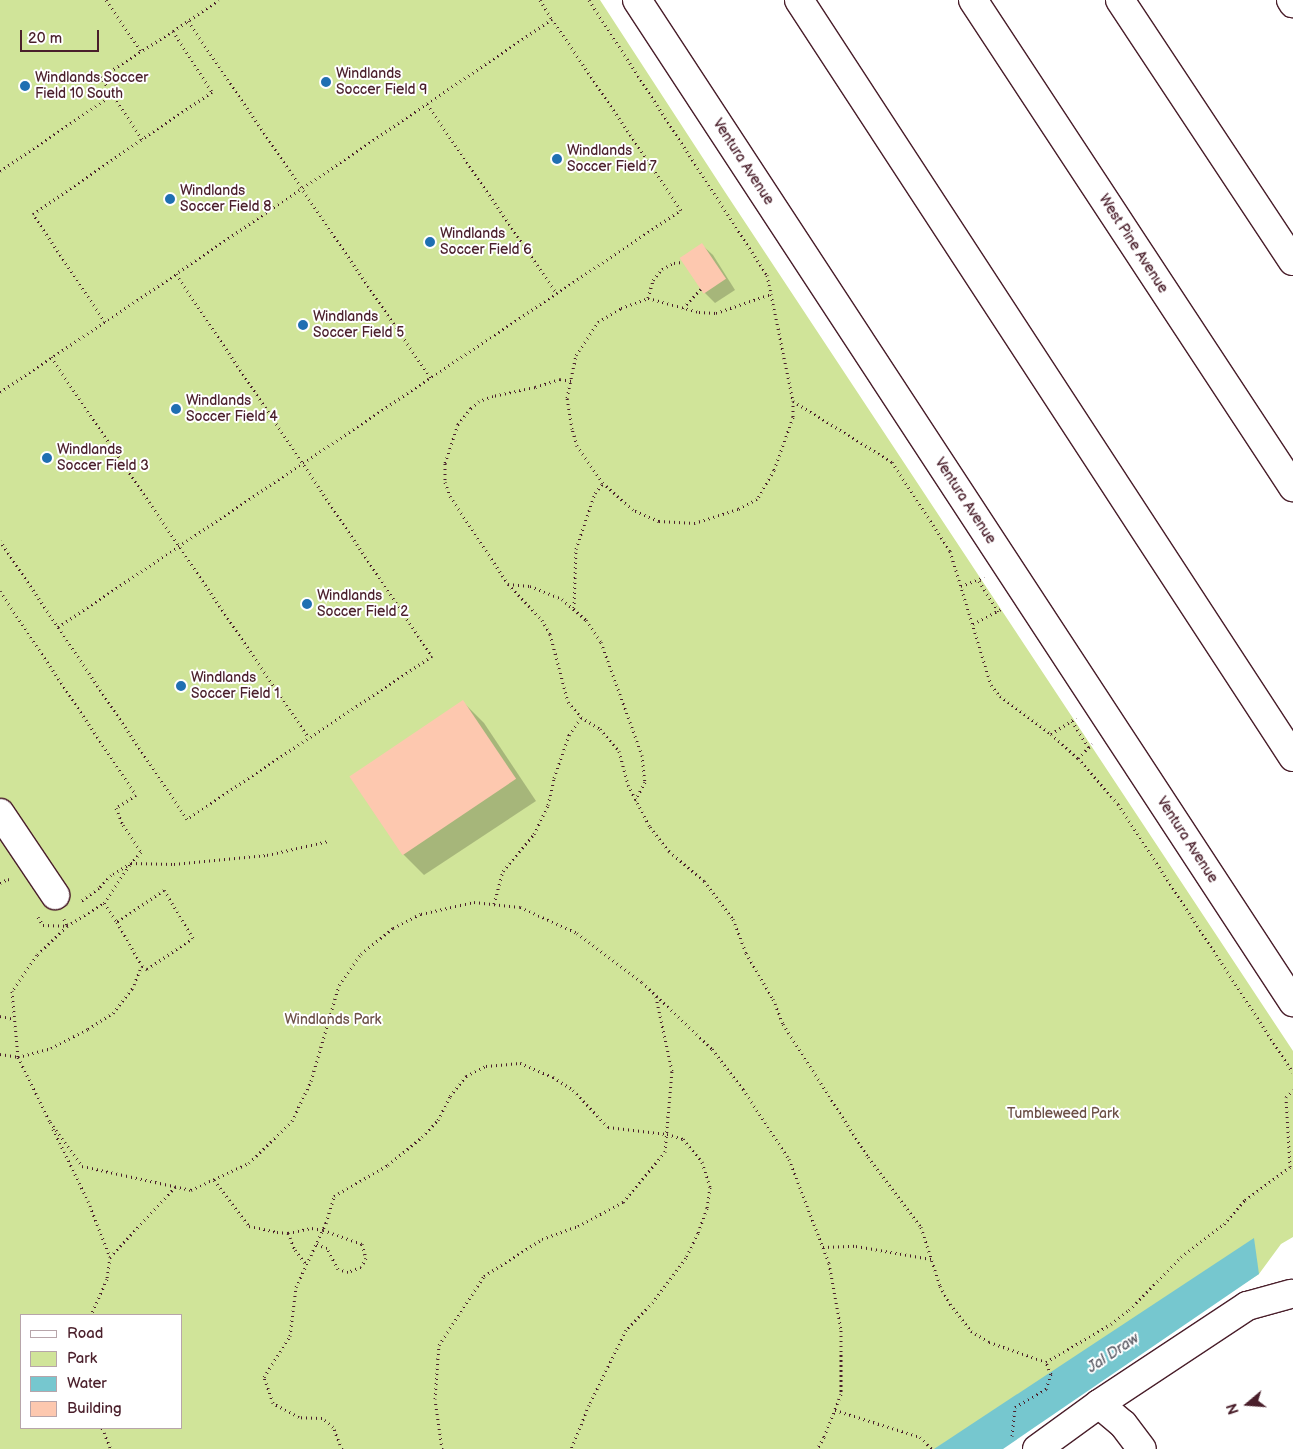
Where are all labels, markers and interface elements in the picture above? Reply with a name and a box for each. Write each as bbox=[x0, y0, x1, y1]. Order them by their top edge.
scale bar bbox=[22, 20, 101, 52]
text: 20 m bbox=[28, 29, 62, 48]
place label: Windlands Soccer Field 9 bbox=[336, 66, 427, 98]
place label: Windlands Soccer Field 10 South bbox=[35, 70, 149, 102]
marker: Windlands Soccer Field 9 bbox=[320, 76, 332, 88]
marker: Windlands Soccer Field 10 South bbox=[19, 80, 31, 92]
street label: Ventura Avenue bbox=[709, 116, 777, 208]
place label: Windlands Soccer Field 7 bbox=[567, 143, 657, 176]
marker: Windlands Soccer Field 7 bbox=[551, 153, 563, 165]
place label: Windlands Soccer Field 8 bbox=[180, 183, 271, 216]
street label: West Pine Avenue bbox=[1095, 191, 1171, 297]
marker: Windlands Soccer Field 8 bbox=[164, 193, 176, 205]
place label: Windlands Soccer Field 6 bbox=[440, 226, 532, 258]
marker: Windlands Soccer Field 6 bbox=[424, 236, 436, 248]
place label: Windlands Soccer Field 5 bbox=[313, 309, 404, 342]
marker: Windlands Soccer Field 5 bbox=[297, 319, 309, 331]
place label: Windlands Soccer Field 4 bbox=[186, 393, 278, 426]
marker: Windlands Soccer Field 4 bbox=[170, 403, 182, 415]
place label: Windlands Soccer Field 3 bbox=[57, 442, 149, 474]
marker: Windlands Soccer Field 3 bbox=[41, 452, 53, 464]
street label: Ventura Avenue bbox=[931, 455, 999, 547]
place label: Windlands Soccer Field 2 bbox=[317, 588, 408, 620]
marker: Windlands Soccer Field 2 bbox=[301, 598, 313, 610]
place label: Windlands Soccer Field 1 bbox=[191, 670, 280, 702]
marker: Windlands Soccer Field 1 bbox=[175, 680, 187, 692]
street label: Ventura Avenue bbox=[1153, 794, 1221, 886]
park label: Windlands Park bbox=[285, 1012, 381, 1028]
park label: Tumbleweed Park bbox=[1007, 1106, 1119, 1122]
legend bbox=[20, 1314, 182, 1429]
text: Road bbox=[67, 1324, 103, 1343]
water label: Jal Draw bbox=[1084, 1329, 1142, 1377]
text: Park bbox=[67, 1349, 97, 1368]
text: Water bbox=[67, 1374, 107, 1393]
north arrow bbox=[1223, 1379, 1273, 1429]
text: Building bbox=[67, 1399, 122, 1418]
text: N bbox=[1224, 1401, 1243, 1416]

